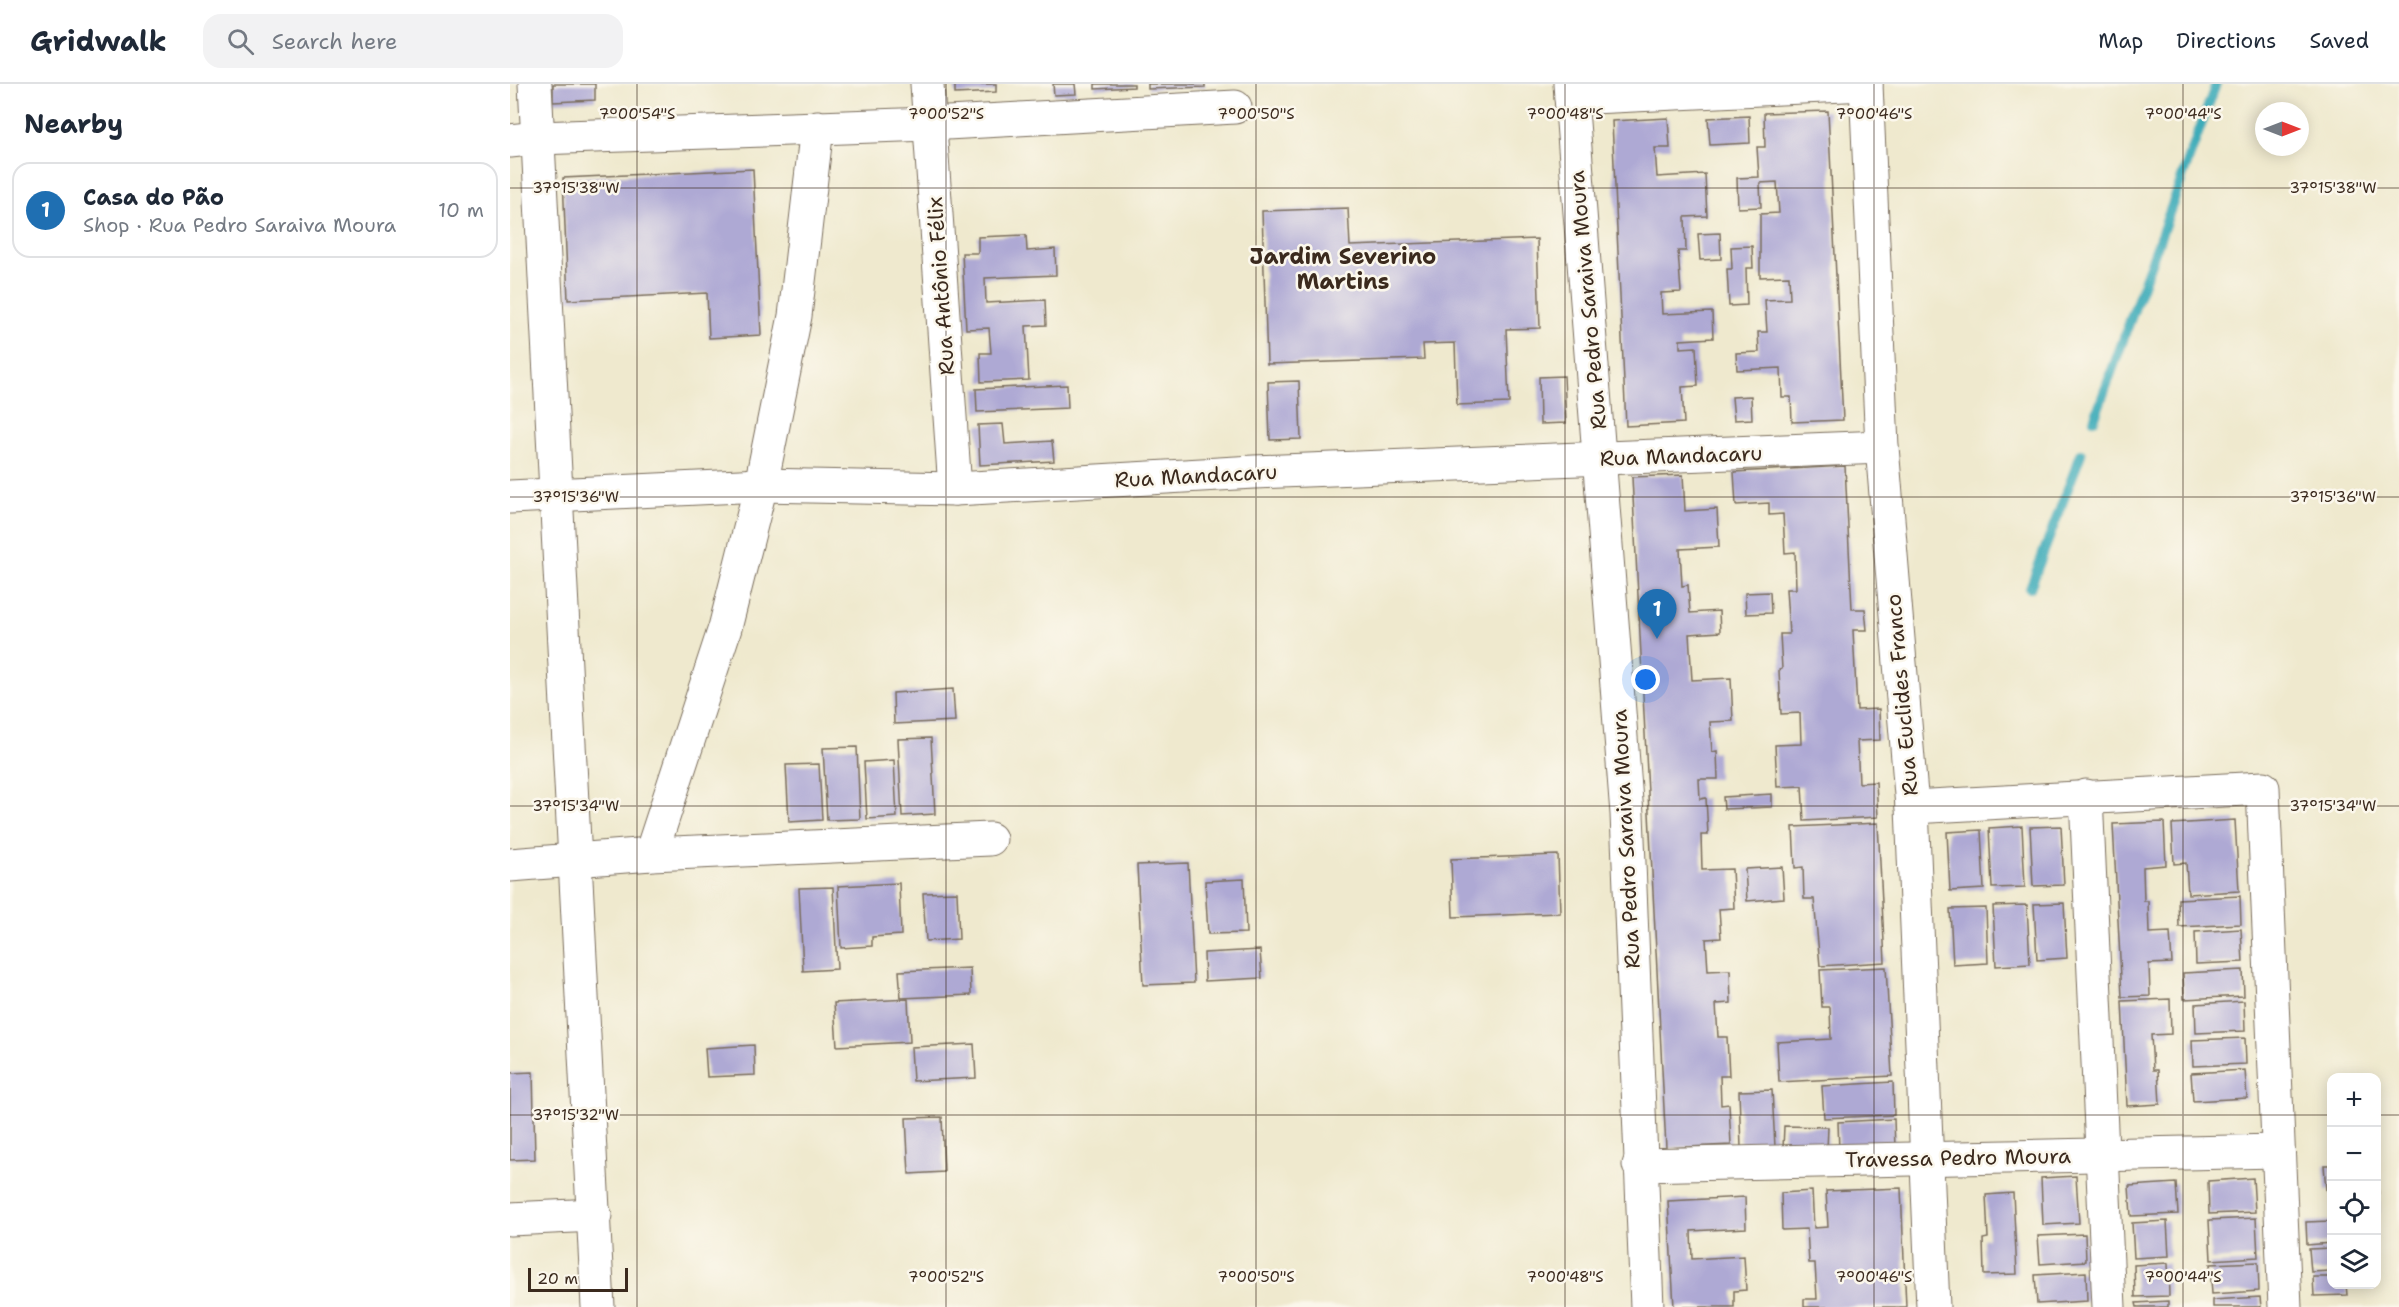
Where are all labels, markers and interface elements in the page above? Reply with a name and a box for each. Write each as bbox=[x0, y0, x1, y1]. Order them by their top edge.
search box bbox=[203, 14, 623, 68]
text: Gridwalk bbox=[30, 22, 167, 60]
icon: search bbox=[224, 25, 257, 58]
text: Search here bbox=[272, 27, 398, 56]
text: Map bbox=[2098, 27, 2143, 55]
text: Directions bbox=[2176, 27, 2276, 55]
text: Saved bbox=[2309, 27, 2369, 55]
north arrow bbox=[2255, 102, 2309, 156]
text: 7°00'54"S bbox=[599, 104, 675, 124]
text: 7°00'52"S bbox=[908, 104, 984, 124]
text: 7°00'50"S bbox=[1218, 104, 1294, 124]
text: 7°00'48"S bbox=[1526, 104, 1604, 124]
text: 7°00'46"S bbox=[1836, 104, 1912, 124]
text: 7°00'44"S bbox=[2145, 104, 2222, 124]
text: Nearby bbox=[24, 106, 123, 141]
street label: Rua Pedro Saraiva Moura bbox=[1563, 169, 1613, 431]
text: 37°15'38"W bbox=[532, 178, 620, 198]
text: 37°15'38"W bbox=[2289, 178, 2377, 198]
text: Casa do Pão bbox=[83, 183, 224, 212]
street label: Rua Antônio Félix bbox=[921, 196, 961, 376]
text: 1 bbox=[41, 197, 50, 223]
text: 10 m bbox=[438, 197, 484, 223]
text: Shop · Rua Pedro Saraiva Moura bbox=[83, 212, 396, 238]
district label: Jardim Severino Martins bbox=[1250, 242, 1436, 296]
street label: Rua Mandacaru bbox=[1599, 439, 1763, 473]
street label: Rua Mandacaru bbox=[1114, 458, 1278, 494]
text: 37°15'36"W bbox=[533, 487, 619, 507]
text: 37°15'36"W bbox=[2290, 487, 2376, 507]
pin: 1 bbox=[1638, 590, 1676, 639]
street label: Rua Euclides Franco bbox=[1879, 593, 1925, 797]
your location bbox=[1631, 665, 1660, 694]
street label: Rua Pedro Saraiva Moura bbox=[1605, 709, 1647, 969]
text: 37°15'34"W bbox=[533, 796, 619, 816]
text: 37°15'34"W bbox=[2290, 796, 2376, 816]
map controls bbox=[2327, 1073, 2381, 1289]
button: + bbox=[2327, 1073, 2381, 1127]
text: 37°15'32"W bbox=[533, 1105, 619, 1125]
button: − bbox=[2327, 1127, 2381, 1181]
street label: Travessa Pedro Moura bbox=[1845, 1142, 2071, 1174]
button: locate bbox=[2327, 1181, 2381, 1235]
button: layers bbox=[2327, 1235, 2381, 1289]
scale bar bbox=[528, 1265, 628, 1292]
text: 7°00'52"S bbox=[908, 1267, 984, 1287]
text: 7°00'50"S bbox=[1218, 1267, 1294, 1287]
text: 7°00'48"S bbox=[1526, 1267, 1604, 1287]
text: 7°00'46"S bbox=[1836, 1267, 1912, 1287]
text: 7°00'44"S bbox=[2145, 1267, 2222, 1287]
text: 20 m bbox=[537, 1268, 578, 1289]

